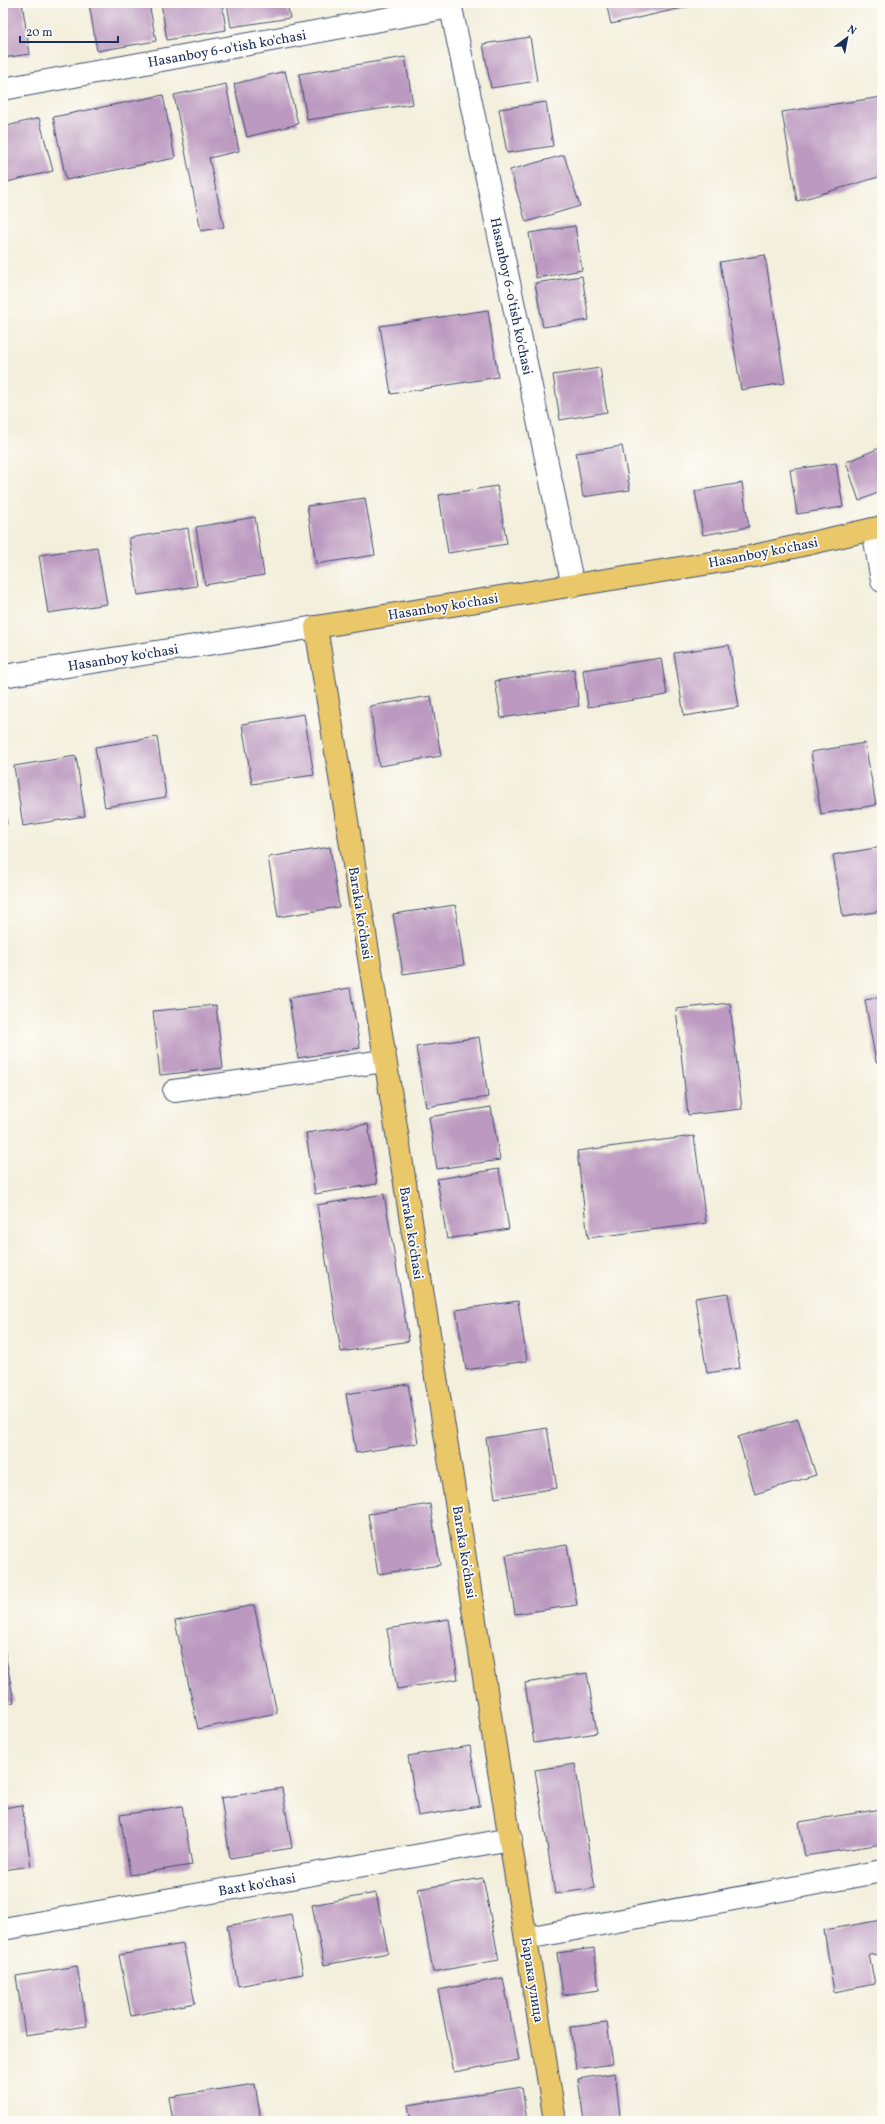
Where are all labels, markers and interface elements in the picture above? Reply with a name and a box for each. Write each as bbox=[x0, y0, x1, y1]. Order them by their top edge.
scale bar bbox=[20, 18, 118, 44]
north arrow bbox=[827, 18, 867, 58]
text: N bbox=[844, 22, 859, 39]
text: 20 m bbox=[26, 25, 53, 41]
street label: Hasanboy 6-o'tish ko'chasi bbox=[146, 26, 308, 73]
street label: Hasanboy 6-o'tish ko'chasi bbox=[485, 216, 537, 377]
street label: Hasanboy ko'chasi bbox=[707, 534, 820, 573]
street label: Hasanboy ko'chasi bbox=[387, 589, 500, 626]
street label: Hasanboy ko'chasi bbox=[67, 640, 180, 677]
street label: Baraka ko'chasi bbox=[343, 865, 376, 961]
street label: Baraka ko'chasi bbox=[394, 1185, 427, 1281]
street label: Baraka ko'chasi bbox=[447, 1504, 480, 1600]
street label: Baxt ko'chasi bbox=[217, 1869, 298, 1902]
street label: Барака улица bbox=[515, 1936, 548, 2024]

